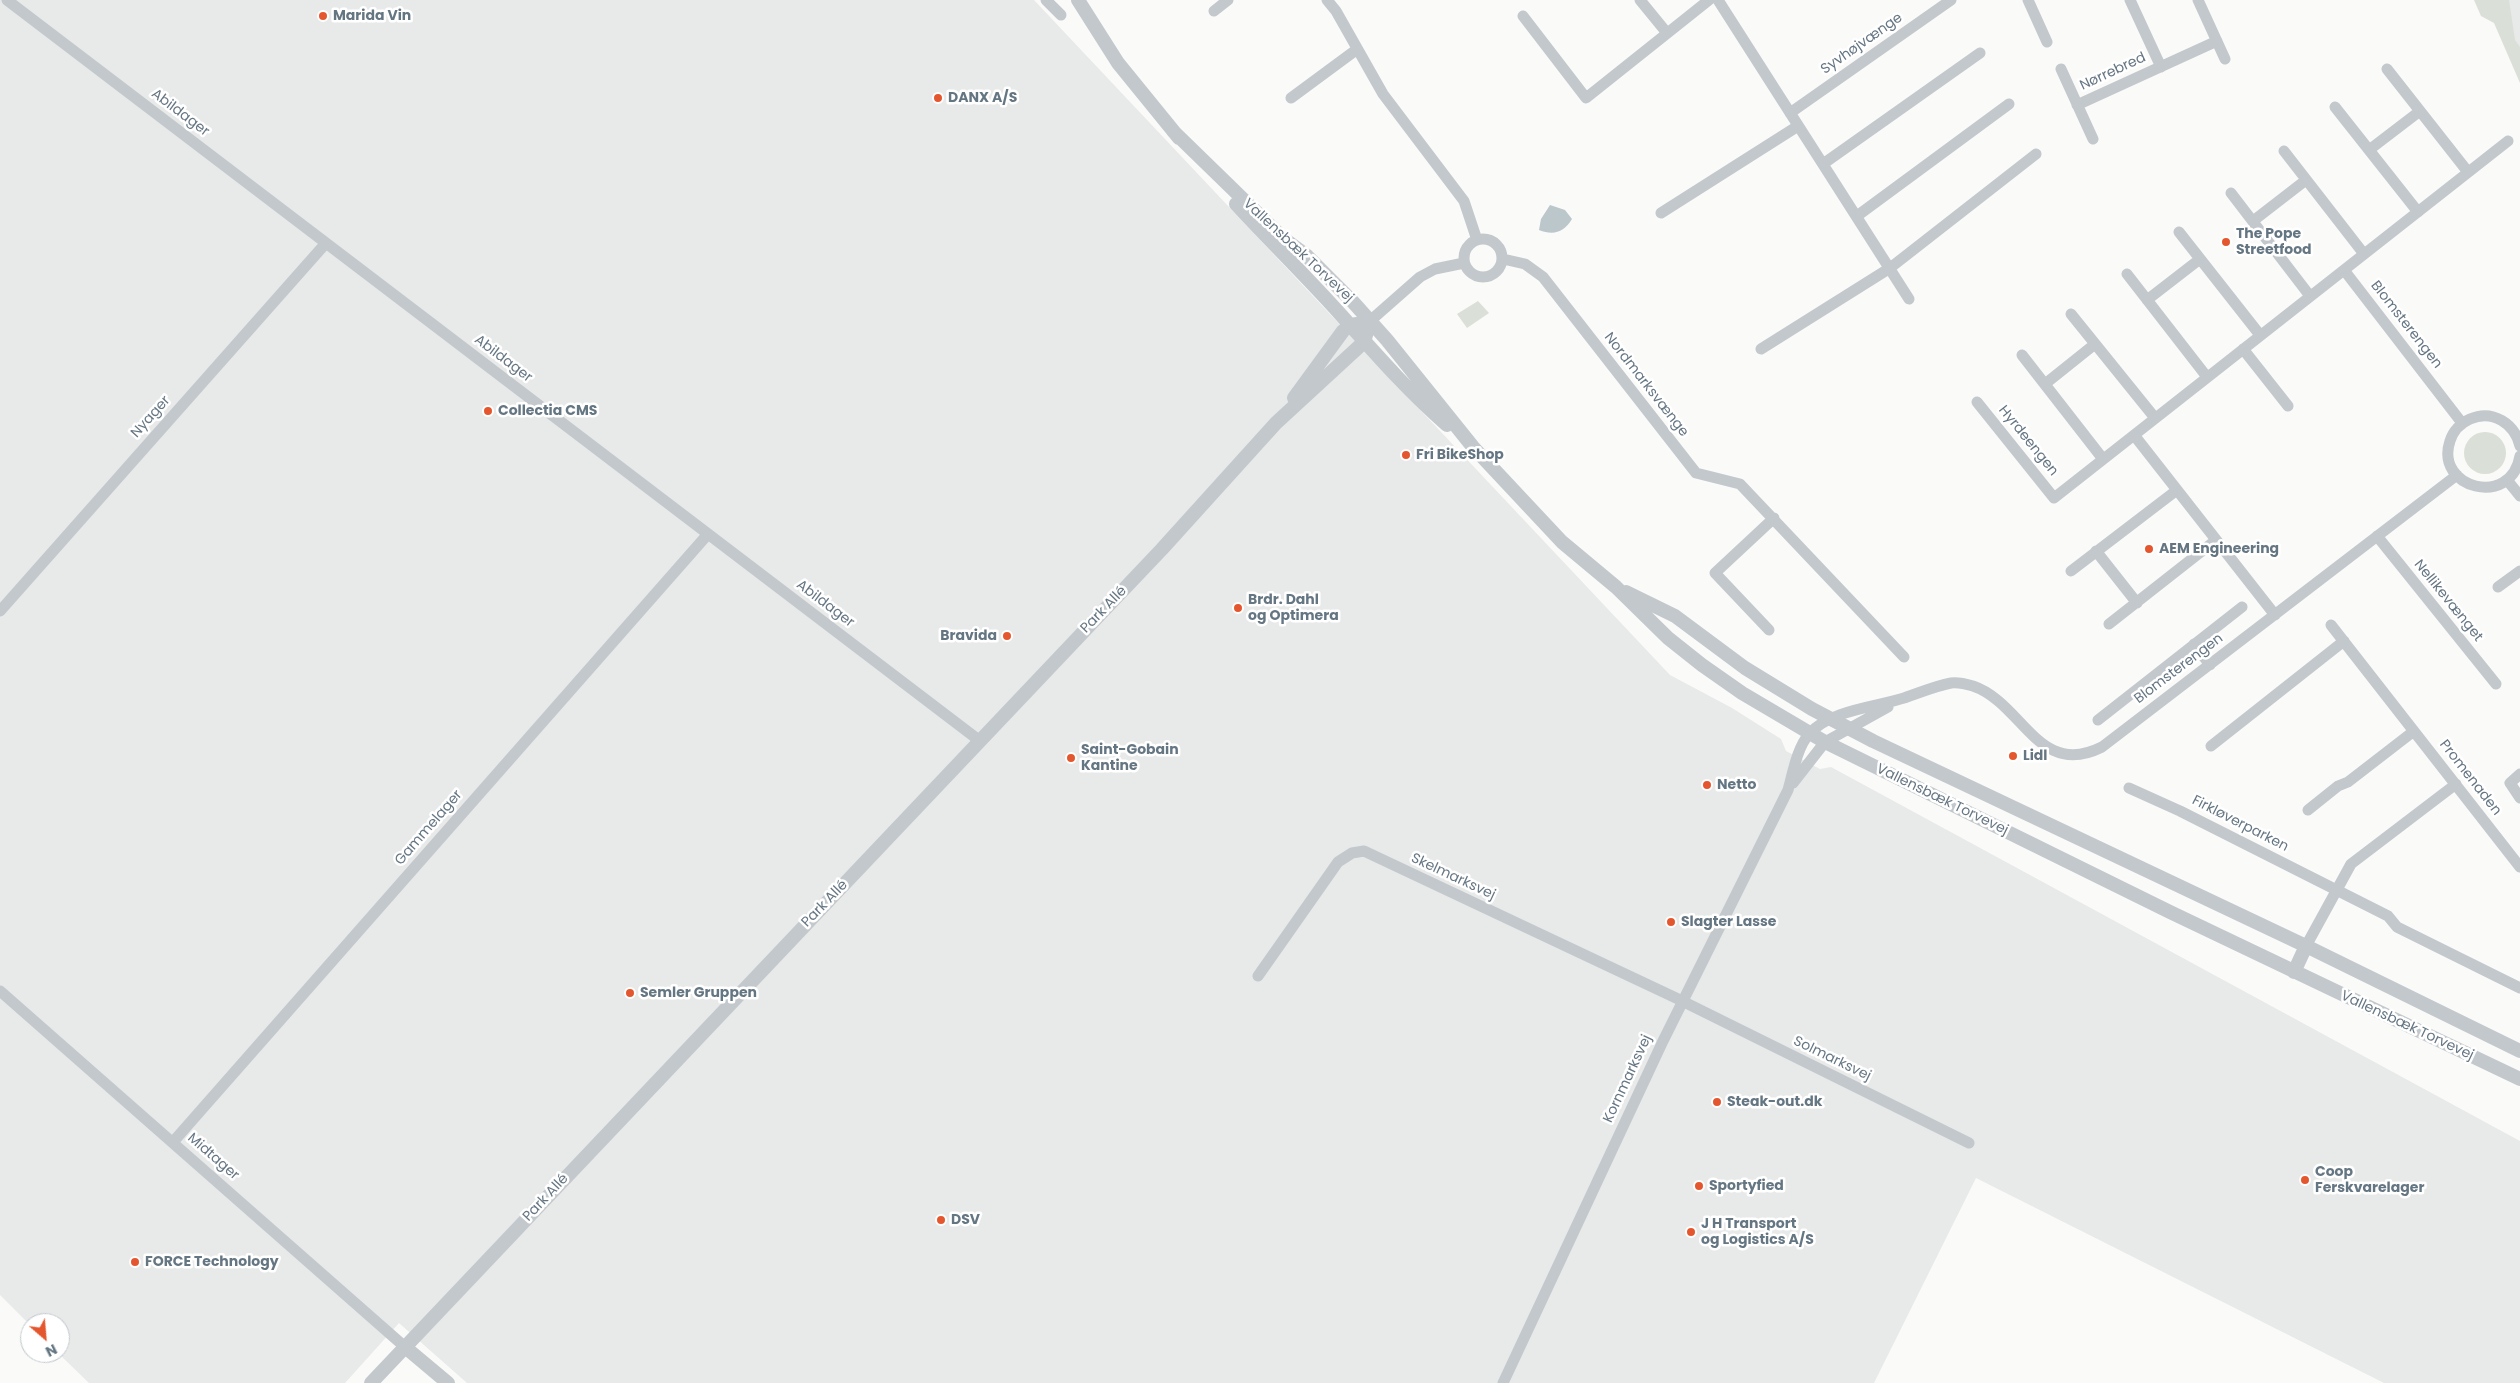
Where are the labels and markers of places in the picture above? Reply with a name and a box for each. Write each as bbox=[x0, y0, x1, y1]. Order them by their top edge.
place label: Marida Vin bbox=[333, 8, 411, 24]
marker: Marida Vin bbox=[317, 10, 329, 22]
place label: DANX A/S bbox=[948, 90, 1017, 106]
marker: DANX A/S bbox=[932, 92, 944, 104]
place label: The Pope Streetfood bbox=[2236, 226, 2312, 258]
marker: The Pope Streetfood bbox=[2220, 236, 2232, 248]
place label: Collectia CMS bbox=[498, 403, 597, 419]
marker: Collectia CMS bbox=[482, 405, 494, 417]
place label: Fri BikeShop bbox=[1416, 447, 1504, 463]
marker: Fri BikeShop bbox=[1400, 449, 1412, 461]
place label: AEM Engineering bbox=[2159, 541, 2279, 557]
marker: AEM Engineering bbox=[2143, 543, 2155, 555]
place label: Brdr. Dahl og Optimera bbox=[1248, 592, 1339, 624]
marker: Brdr. Dahl og Optimera bbox=[1232, 602, 1244, 614]
place label: Bravida bbox=[940, 628, 997, 644]
marker: Bravida bbox=[1001, 630, 1013, 642]
place label: Saint-Gobain Kantine bbox=[1081, 742, 1179, 774]
place label: Lidl bbox=[2023, 748, 2047, 764]
marker: Lidl bbox=[2007, 750, 2019, 762]
marker: Saint-Gobain Kantine bbox=[1065, 752, 1077, 764]
place label: Netto bbox=[1717, 777, 1756, 793]
marker: Netto bbox=[1701, 779, 1713, 791]
place label: Slagter Lasse bbox=[1681, 914, 1776, 930]
marker: Slagter Lasse bbox=[1665, 916, 1677, 928]
place label: Semler Gruppen bbox=[640, 985, 757, 1001]
marker: Semler Gruppen bbox=[624, 987, 636, 999]
place label: Steak-out.dk bbox=[1727, 1094, 1822, 1110]
marker: Steak-out.dk bbox=[1711, 1096, 1723, 1108]
place label: Coop Ferskvarelager bbox=[2315, 1164, 2424, 1196]
marker: Coop Ferskvarelager bbox=[2299, 1174, 2311, 1186]
place label: Sportyfied bbox=[1709, 1178, 1784, 1194]
marker: Sportyfied bbox=[1693, 1180, 1705, 1192]
place label: DSV bbox=[951, 1212, 980, 1228]
marker: DSV bbox=[935, 1214, 947, 1226]
place label: J H Transport og Logistics A/S bbox=[1701, 1216, 1814, 1248]
marker: J H Transport og Logistics A/S bbox=[1685, 1226, 1697, 1238]
place label: FORCE Technology bbox=[145, 1254, 279, 1270]
marker: FORCE Technology bbox=[129, 1256, 141, 1268]

